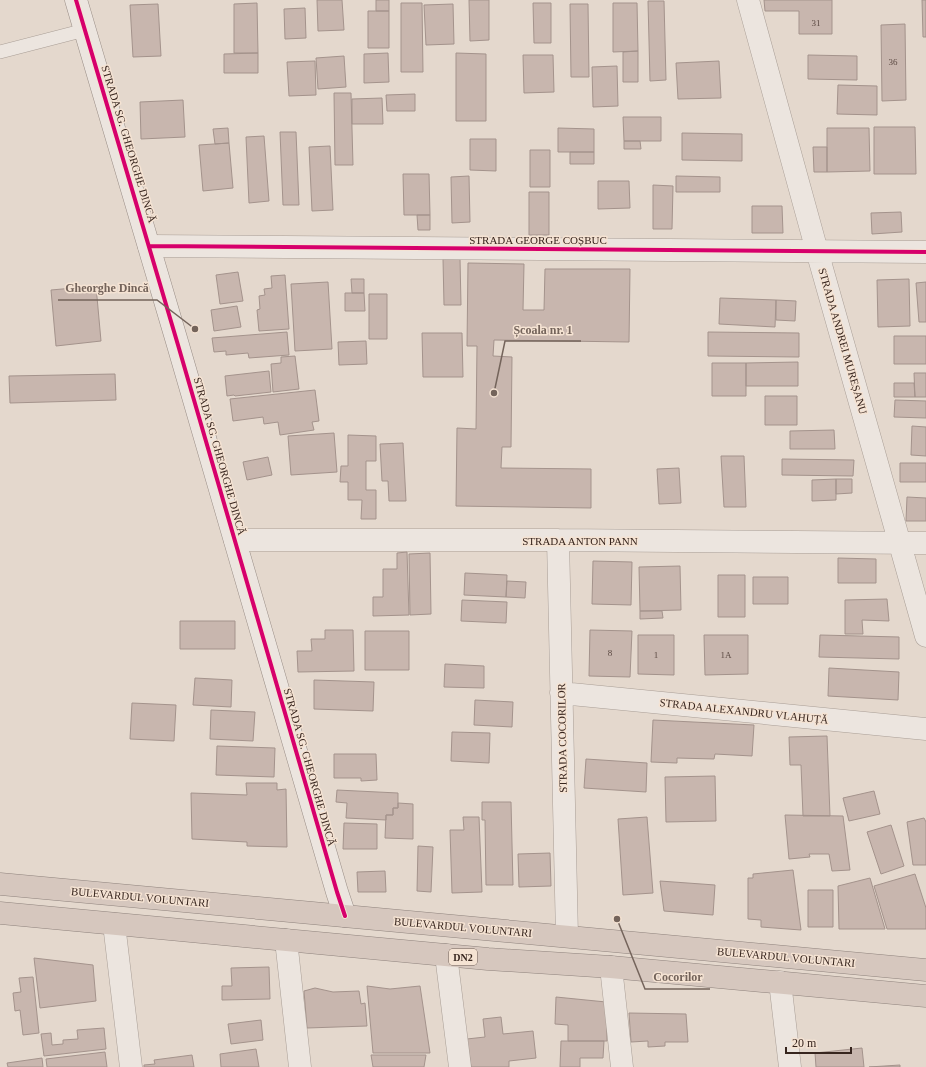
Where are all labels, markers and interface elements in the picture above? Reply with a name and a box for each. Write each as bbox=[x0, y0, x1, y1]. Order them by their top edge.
house number: 31 bbox=[812, 18, 821, 28]
house number: 36 bbox=[889, 57, 898, 67]
street label: STRADA SG. GHEORGHE DINCĂ bbox=[99, 64, 159, 224]
street label: STRADA GEORGE COȘBUC bbox=[469, 234, 607, 246]
street label: STRADA ANDREI MUREȘANU bbox=[816, 266, 870, 416]
callout: Gheorghe Dincă bbox=[58, 276, 157, 300]
text: Gheorghe Dincă bbox=[65, 281, 149, 295]
callout: Școala nr. 1 bbox=[505, 317, 581, 341]
text: Școala nr. 1 bbox=[513, 323, 573, 338]
street label: STRADA SG. GHEORGHE DINCĂ bbox=[192, 376, 248, 536]
street label: STRADA ANTON PANN bbox=[522, 535, 638, 547]
house number: 8 bbox=[608, 648, 613, 658]
house number: 1 bbox=[654, 650, 658, 660]
house number: 1A bbox=[721, 650, 732, 660]
street label: STRADA COCORILOR bbox=[555, 682, 569, 793]
street label: STRADA SG. GHEORGHE DINCĂ bbox=[282, 687, 338, 847]
street label: STRADA ALEXANDRU VLAHUȚĂ bbox=[659, 696, 829, 727]
street label: BULEVARDUL VOLUNTARI bbox=[70, 885, 210, 909]
street label: BULEVARDUL VOLUNTARI bbox=[393, 915, 533, 939]
street label: BULEVARDUL VOLUNTARI bbox=[716, 945, 856, 969]
road number: DN2 bbox=[449, 949, 477, 965]
callout: Cocorilor bbox=[645, 965, 710, 989]
text: Cocorilor bbox=[653, 970, 703, 984]
scale bar bbox=[786, 1029, 851, 1055]
text: 20 m bbox=[792, 1036, 817, 1050]

